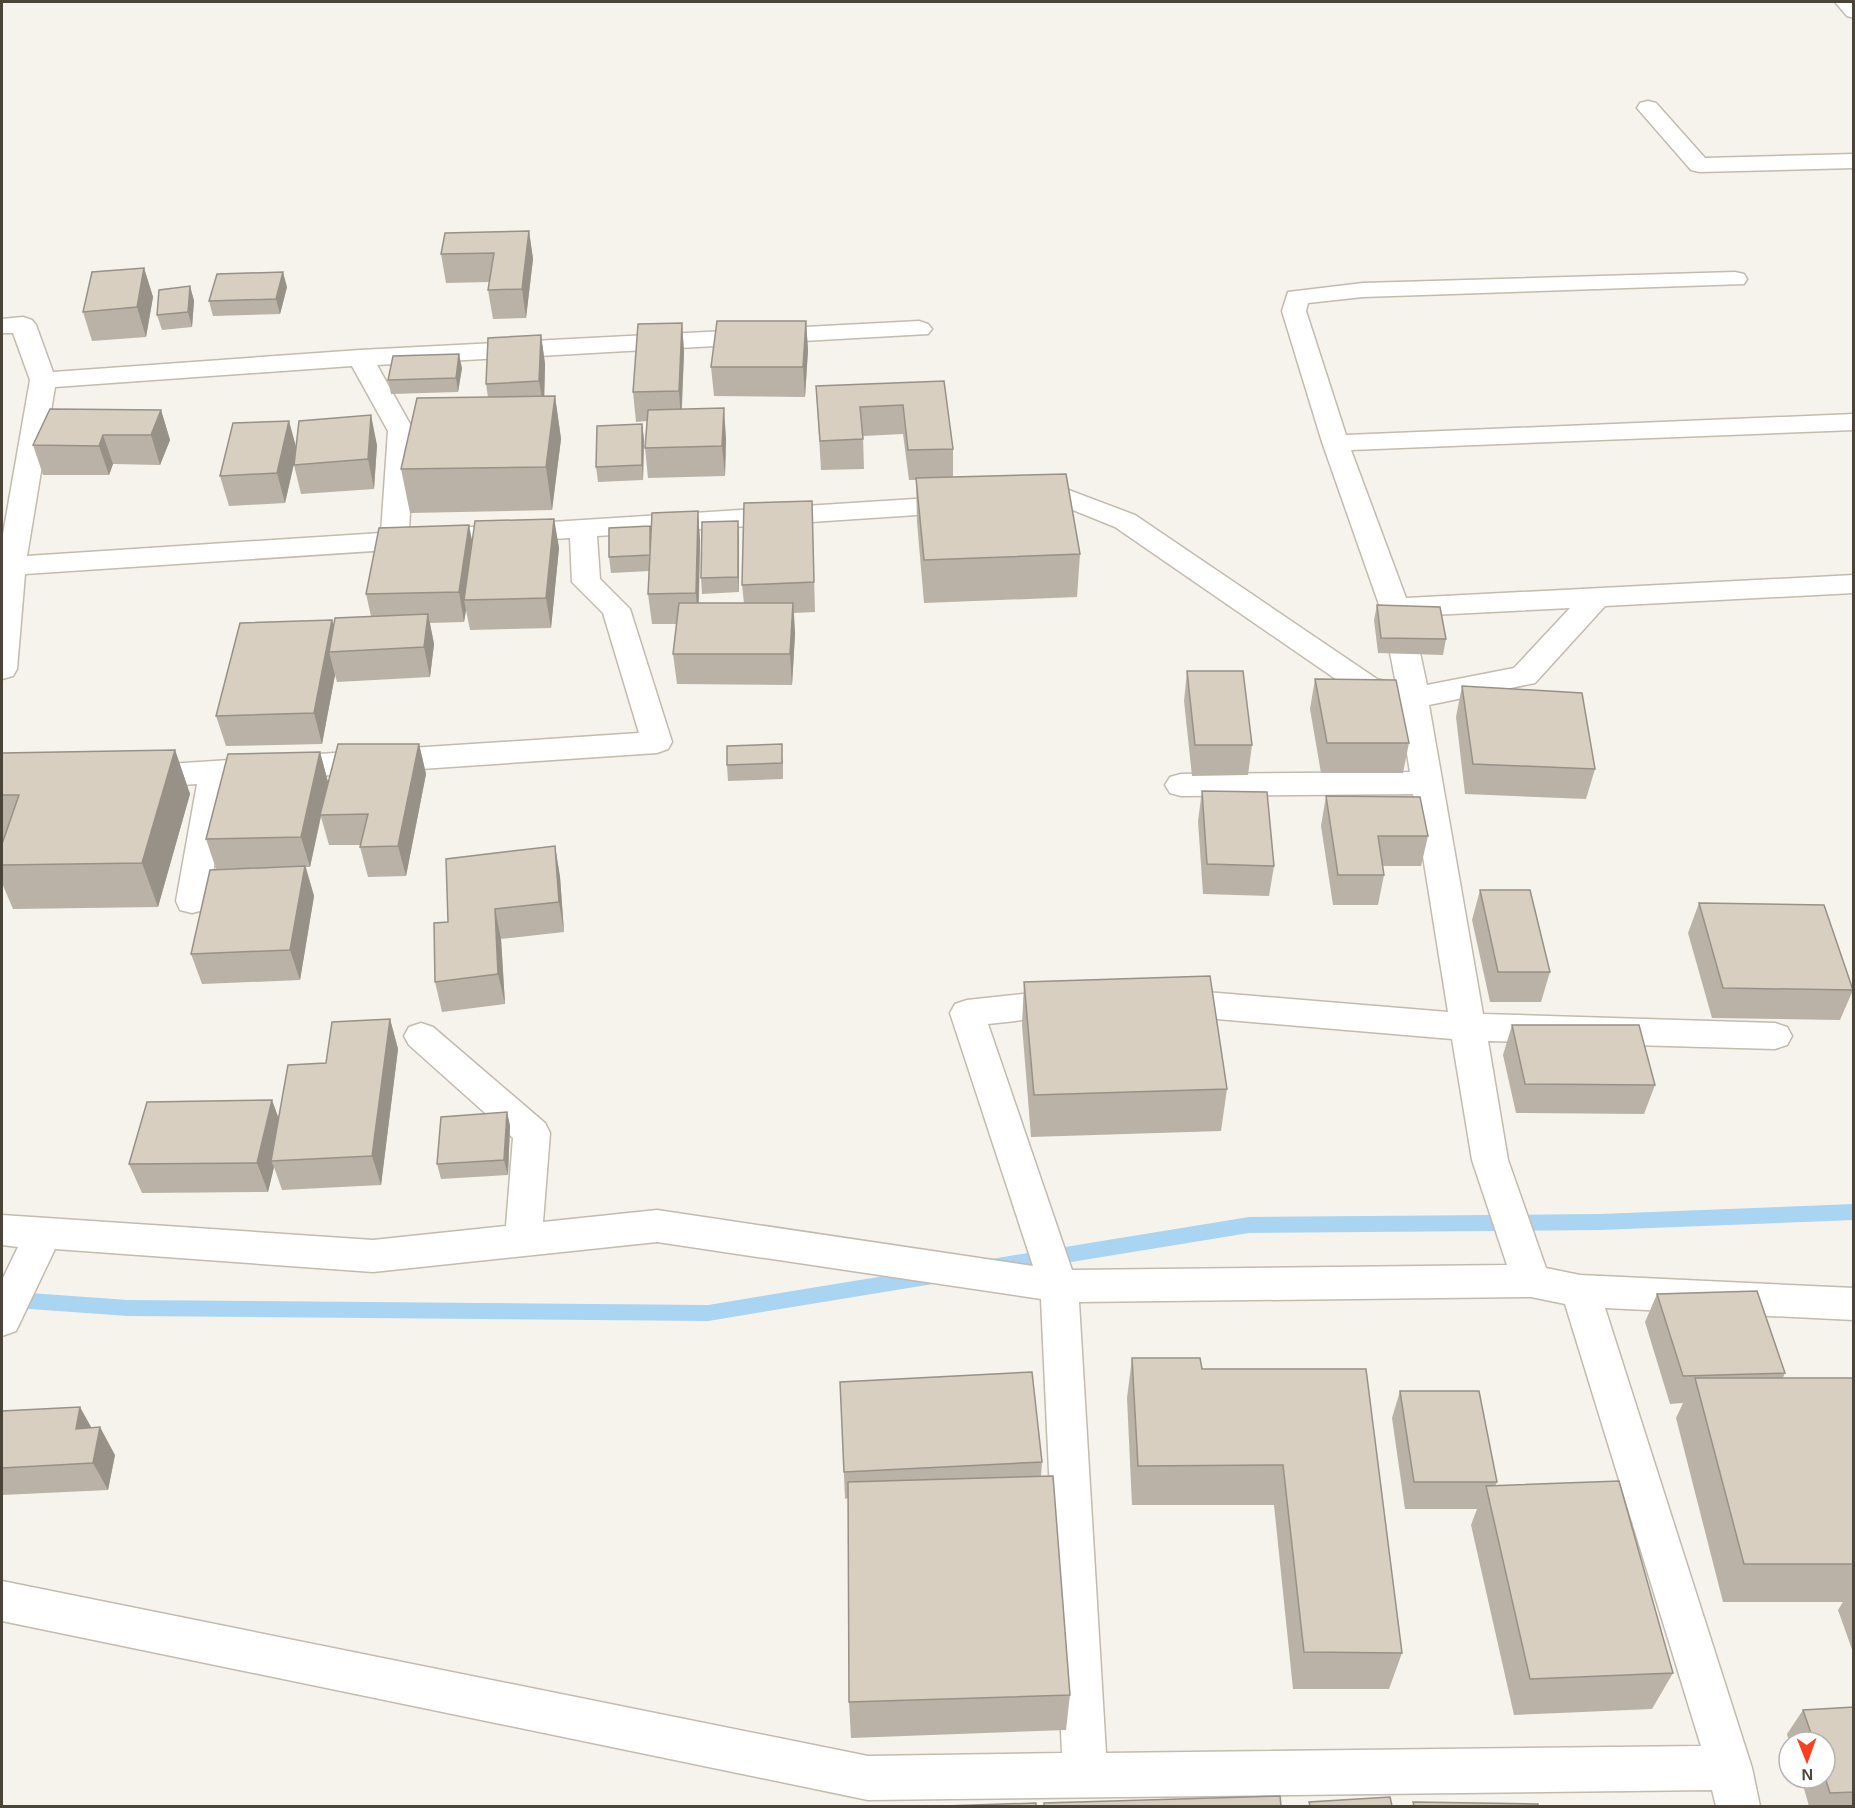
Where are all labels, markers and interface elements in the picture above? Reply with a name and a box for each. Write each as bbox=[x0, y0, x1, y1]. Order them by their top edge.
north arrow bbox=[1777, 1730, 1837, 1790]
text: N bbox=[1801, 1766, 1813, 1783]

